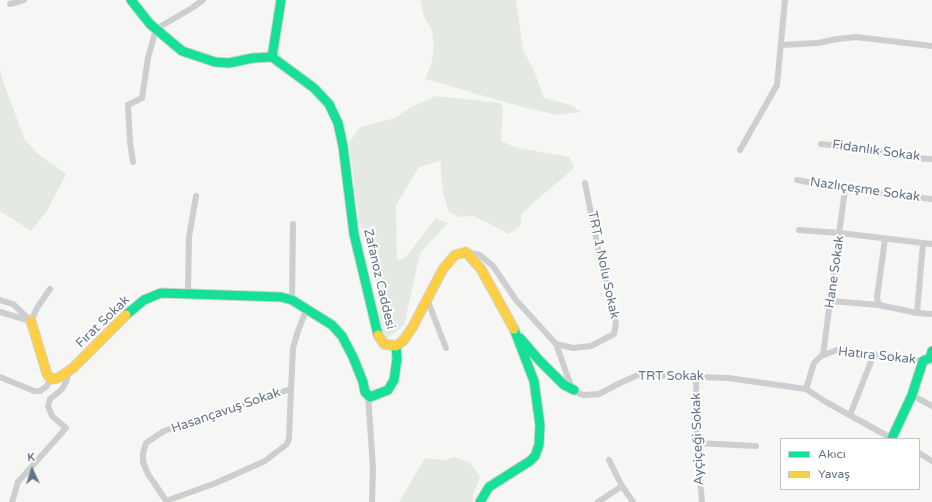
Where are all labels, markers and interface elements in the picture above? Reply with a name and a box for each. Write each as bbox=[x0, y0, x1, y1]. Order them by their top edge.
street label: Fidanlık Sokak bbox=[831, 137, 921, 165]
street label: Nazlıçeşme Sokak bbox=[809, 175, 921, 205]
street label: TRT 1 Nolu Sokak bbox=[584, 210, 622, 320]
street label: Zafanoz Caddesi bbox=[360, 227, 398, 331]
street label: Hane Sokak bbox=[822, 235, 848, 309]
street label: Fırat Sokak bbox=[73, 293, 133, 351]
street label: Hatıra Sokak bbox=[837, 344, 917, 368]
street label: TRT Sokak bbox=[638, 369, 704, 385]
street label: Hasançavuş Sokak bbox=[169, 385, 283, 437]
street label: Ayçiçeği Sokak bbox=[689, 392, 707, 486]
legend bbox=[780, 438, 920, 490]
text: Akıcı bbox=[818, 447, 846, 461]
north arrow bbox=[12, 450, 52, 490]
text: K bbox=[27, 451, 35, 464]
text: Yavaş bbox=[818, 467, 850, 481]

